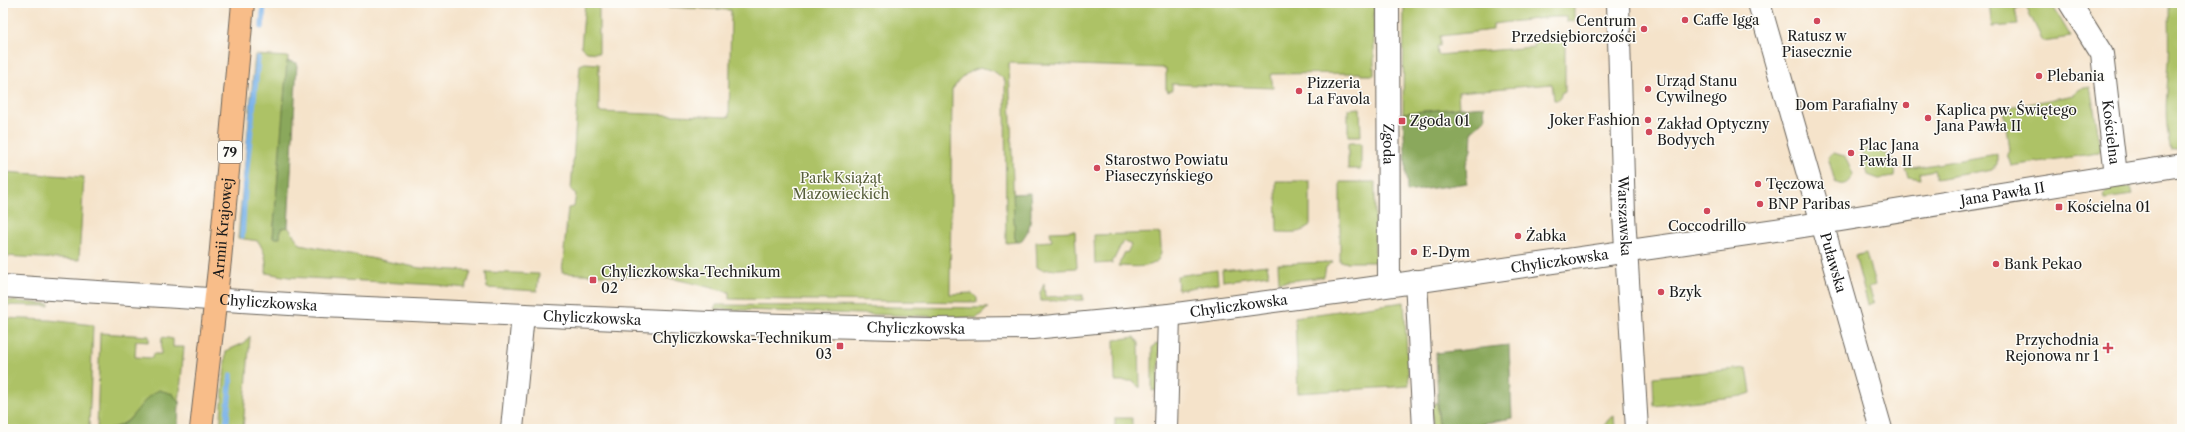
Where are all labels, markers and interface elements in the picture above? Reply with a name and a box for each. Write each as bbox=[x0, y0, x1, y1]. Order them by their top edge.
place label: Caffe Igga bbox=[1693, 11, 1760, 29]
place label: Centrum Przedsiębiorczości bbox=[1511, 12, 1636, 46]
marker: Caffe Igga bbox=[1680, 15, 1690, 25]
marker: Ratusz w Piasecznie bbox=[1812, 16, 1822, 26]
marker: Centrum Przedsiębiorczości bbox=[1639, 24, 1649, 34]
place label: Ratusz w Piasecznie bbox=[1782, 27, 1852, 61]
place label: Plebania bbox=[2047, 67, 2105, 85]
marker: Plebania bbox=[2034, 71, 2044, 81]
place label: Urząd Stanu Cywilnego bbox=[1656, 72, 1738, 106]
place label: Pizzeria La Favola bbox=[1307, 74, 1371, 108]
marker: Urząd Stanu Cywilnego bbox=[1643, 84, 1653, 94]
marker: Pizzeria La Favola bbox=[1294, 86, 1304, 96]
place label: Dom Parafialny bbox=[1795, 96, 1898, 114]
street label: Kościelna bbox=[2098, 99, 2124, 166]
marker: Dom Parafialny bbox=[1901, 100, 1911, 110]
place label: Kaplica pw. Świętego Jana Pawła II bbox=[1934, 100, 2077, 135]
place label: Joker Fashion bbox=[1547, 111, 1640, 129]
place label: Zgoda 01 bbox=[1410, 112, 1470, 130]
marker: Kaplica pw. Świętego Jana Pawła II bbox=[1923, 113, 1933, 123]
marker: Joker Fashion bbox=[1643, 115, 1653, 125]
place label: Zakład Optyczny Bodyych bbox=[1657, 115, 1770, 149]
marker: Zgoda 01 bbox=[1397, 116, 1407, 126]
street label: Zgoda bbox=[1379, 123, 1398, 165]
marker: Zakład Optyczny Bodyych bbox=[1644, 127, 1654, 137]
place label: Plac Jana Pawła II bbox=[1859, 136, 1920, 170]
road number: 79 bbox=[218, 141, 242, 163]
marker: Plac Jana Pawła II bbox=[1846, 148, 1856, 158]
place label: Starostwo Powiatu Piaseczyńskiego bbox=[1105, 151, 1229, 185]
marker: Starostwo Powiatu Piaseczyńskiego bbox=[1092, 163, 1102, 173]
park label: Park Książąt Mazowieckich bbox=[793, 169, 889, 203]
street label: Warszawska bbox=[1614, 174, 1636, 257]
place label: Tęczowa bbox=[1766, 175, 1825, 193]
street label: Armii Krajowej bbox=[209, 177, 236, 280]
street label: Jana Pawła II bbox=[1957, 178, 2046, 210]
marker: Tęczowa bbox=[1753, 179, 1763, 189]
place label: BNP Paribas bbox=[1768, 195, 1850, 213]
place label: Kościelna 01 bbox=[2067, 198, 2150, 216]
marker: BNP Paribas bbox=[1755, 199, 1765, 209]
marker: Kościelna 01 bbox=[2054, 202, 2064, 212]
marker: Coccodrillo bbox=[1702, 206, 1712, 216]
place label: Coccodrillo bbox=[1668, 217, 1746, 235]
place label: Żabka bbox=[1526, 227, 1567, 245]
street label: Puławska bbox=[1816, 230, 1851, 295]
marker: Żabka bbox=[1513, 231, 1523, 241]
place label: E-Dym bbox=[1422, 243, 1470, 261]
street label: Chyliczkowska bbox=[1510, 245, 1610, 277]
marker: E-Dym bbox=[1409, 247, 1419, 257]
place label: Bank Pekao bbox=[2004, 255, 2082, 273]
marker: Bank Pekao bbox=[1991, 259, 2001, 269]
place label: Chyliczkowska-Technikum 02 bbox=[601, 263, 780, 297]
marker: Chyliczkowska-Technikum 02 bbox=[588, 275, 598, 285]
place label: Bzyk bbox=[1669, 283, 1703, 301]
marker: Bzyk bbox=[1656, 287, 1666, 297]
street label: Chyliczkowska bbox=[1189, 290, 1289, 321]
street label: Chyliczkowska bbox=[219, 291, 319, 315]
street label: Chyliczkowska bbox=[543, 307, 642, 329]
street label: Chyliczkowska bbox=[867, 318, 966, 338]
place label: Chyliczkowska-Technikum 03 bbox=[653, 329, 832, 363]
place label: Przychodnia Rejonowa nr 1 bbox=[2005, 331, 2100, 365]
marker: Chyliczkowska-Technikum 03 bbox=[835, 341, 845, 351]
marker: Przychodnia Rejonowa nr 1 bbox=[2102, 342, 2114, 354]

